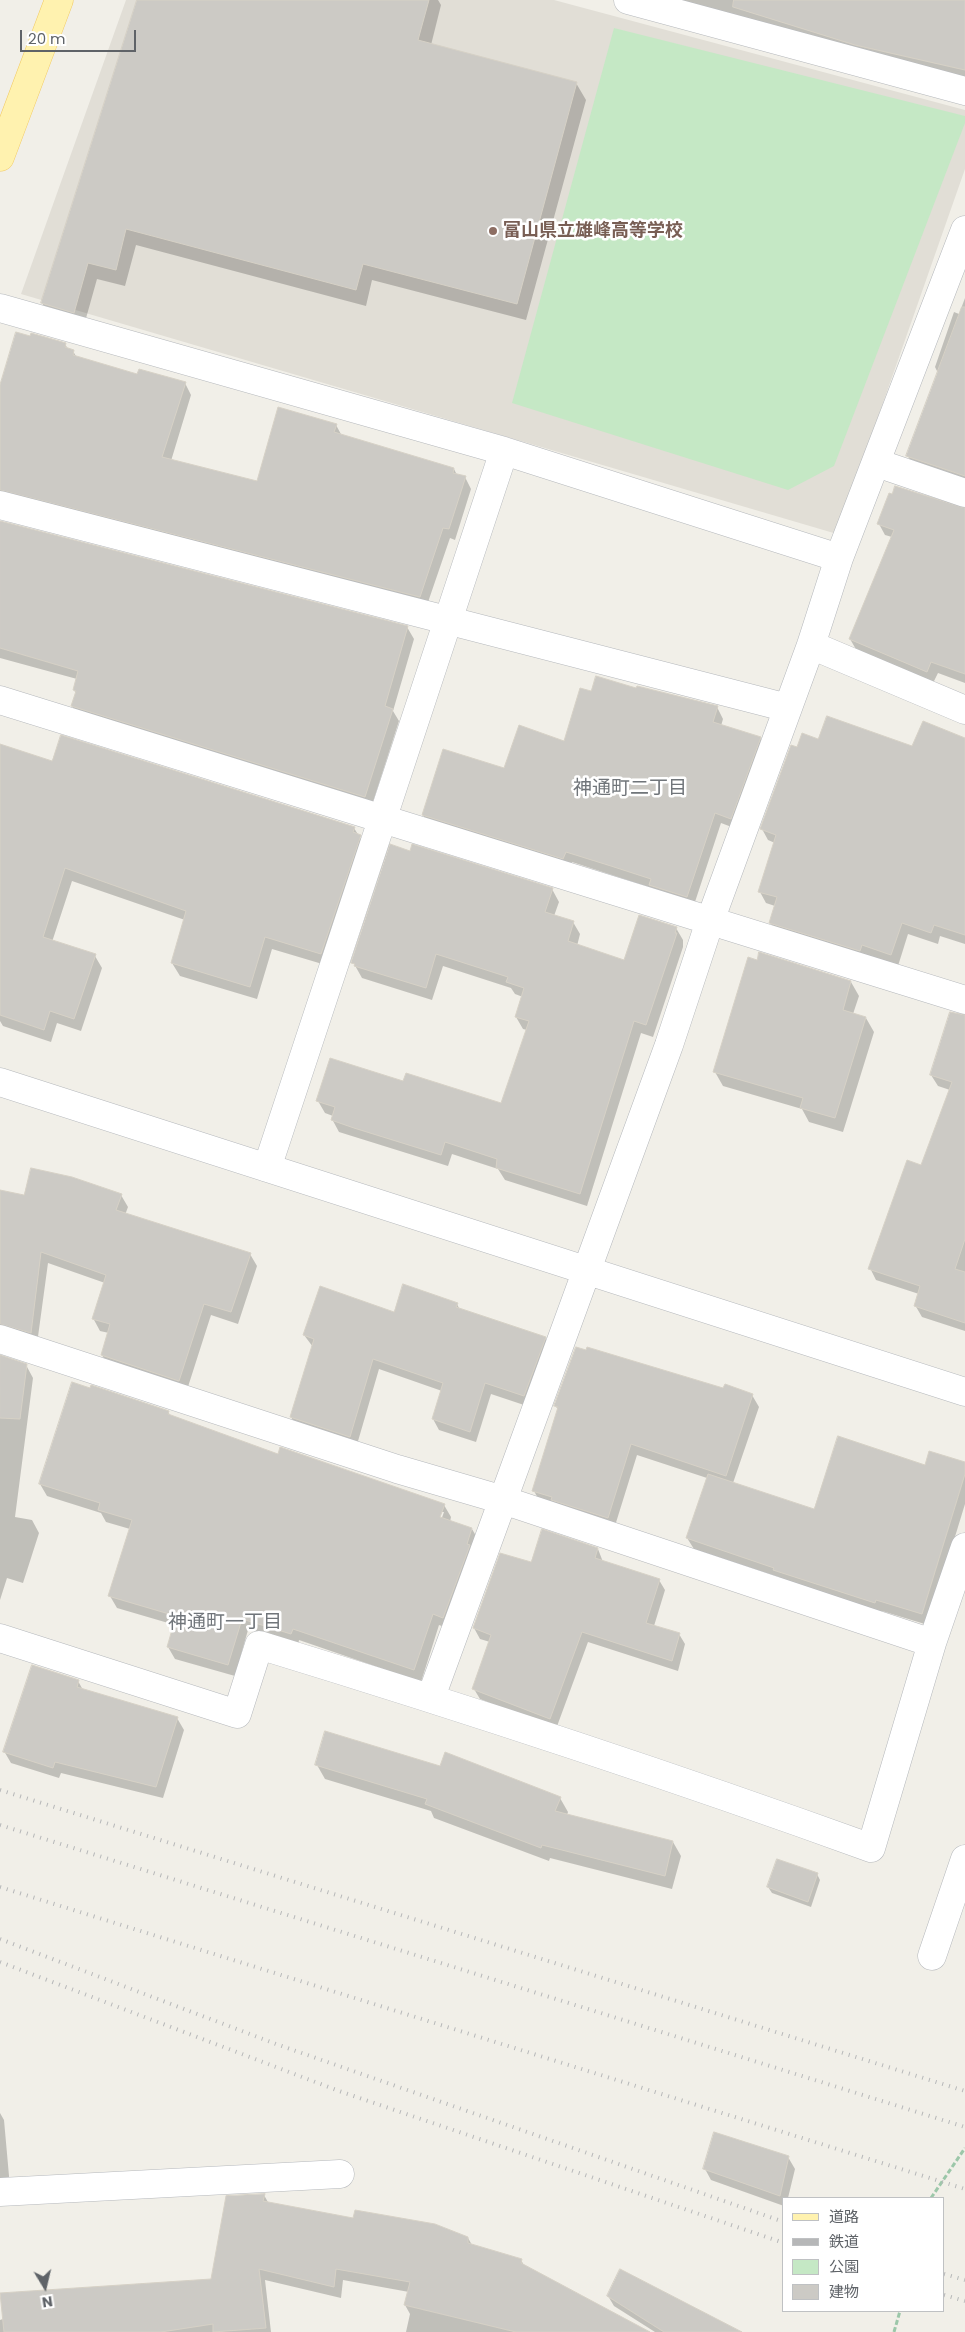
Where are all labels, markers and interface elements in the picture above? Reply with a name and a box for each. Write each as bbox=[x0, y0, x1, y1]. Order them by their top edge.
scale bar bbox=[22, 20, 139, 52]
text: 20 m bbox=[28, 28, 66, 49]
place label: 富山県立雄峰高等学校 bbox=[503, 220, 683, 242]
marker: 富山県立雄峰高等学校 bbox=[487, 225, 499, 237]
district label: 神通町二丁目 bbox=[573, 778, 687, 800]
district label: 神通町一丁目 bbox=[168, 1612, 282, 1634]
legend bbox=[782, 2197, 945, 2312]
text: 道路 bbox=[829, 2206, 859, 2227]
text: 鉄道 bbox=[829, 2231, 859, 2252]
text: 公園 bbox=[829, 2256, 859, 2277]
north arrow bbox=[20, 2262, 70, 2312]
text: 建物 bbox=[829, 2281, 859, 2302]
text: N bbox=[41, 2291, 54, 2313]

